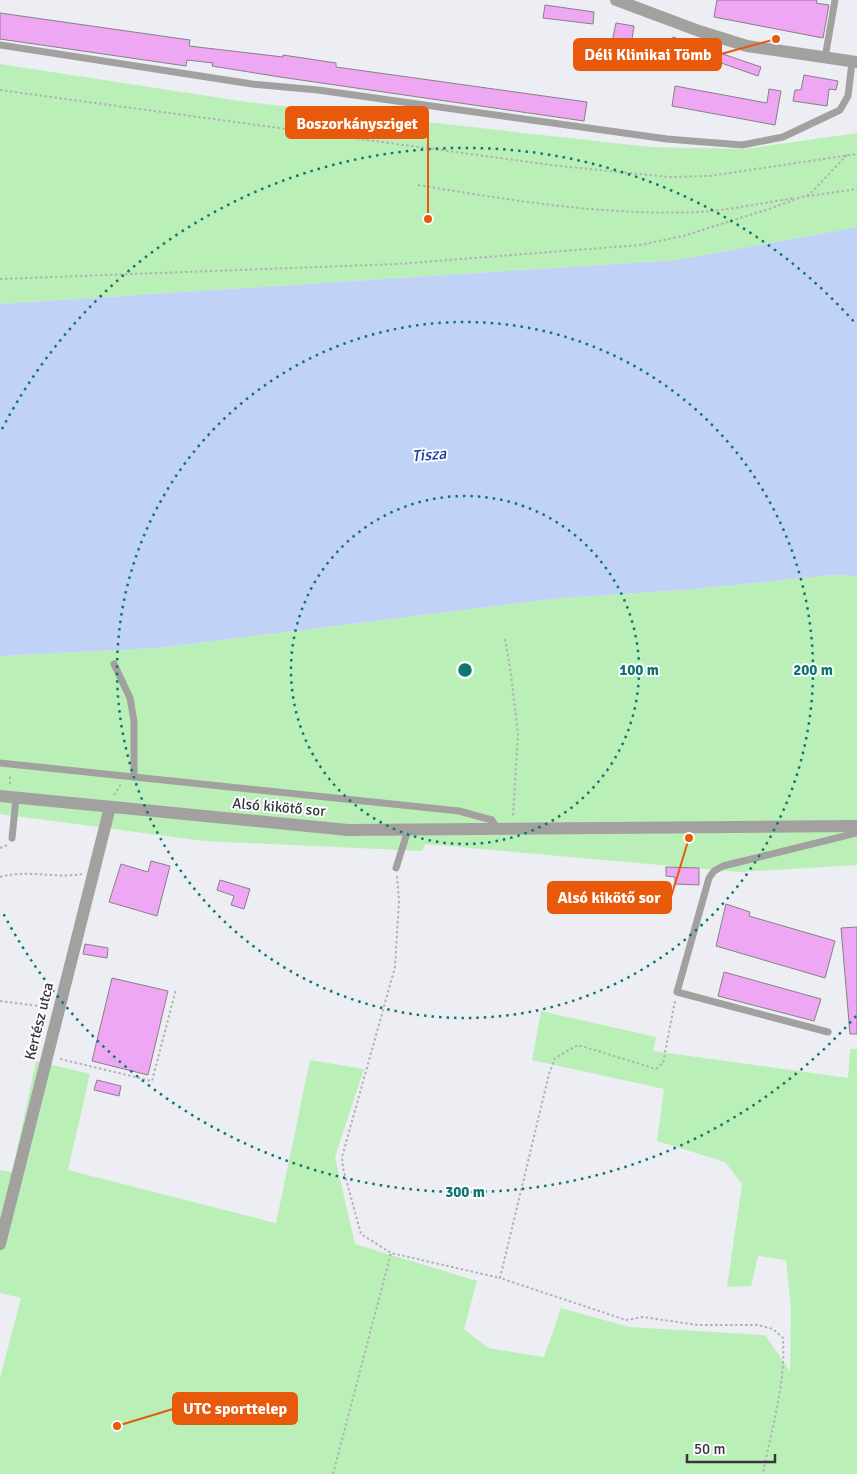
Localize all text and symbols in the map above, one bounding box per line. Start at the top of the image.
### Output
callout: Déli Klinikai Tömb [574,39,721,70]
text: Déli Klinikai Tömb [584,45,712,65]
callout: Boszorkánysziget [286,107,428,138]
text: Boszorkánysziget [296,114,418,134]
water label: Tisza [411,443,448,466]
centre of rings [456,661,474,679]
text: 100 m [619,661,659,679]
text: 200 m [793,661,833,679]
street label: Alsó kikötő sor [232,794,327,820]
callout: Alsó kikötő sor [548,882,671,913]
text: Alsó kikötő sor [557,888,661,908]
street label: Kertész utca [21,980,57,1062]
text: 300 m [445,1183,485,1201]
callout: UTC sporttelep [173,1393,297,1424]
text: UTC sporttelep [183,1399,287,1419]
scale bar [687,1432,774,1464]
text: 50 m [694,1440,725,1458]

